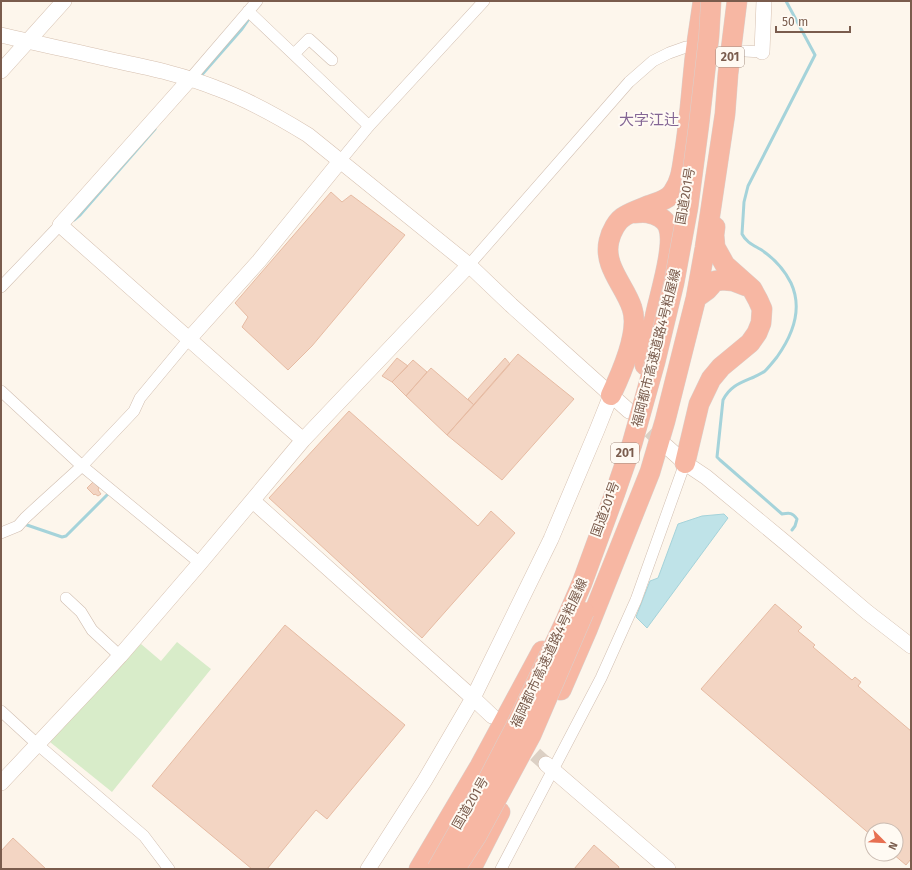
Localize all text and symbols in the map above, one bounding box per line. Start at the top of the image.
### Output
scale bar [776,8,850,34]
text: 50 m [782,15,808,29]
road number: 201 [716,47,744,67]
district label: 大字江辻 [619,111,679,129]
street label: 国道201号 [673,166,697,226]
street label: 福岡都市高速道路4号粕屋線 [629,267,683,429]
road number: 201 [611,443,639,463]
street label: 国道201号 [588,479,622,539]
street label: 福岡都市高速道路4号粕屋線 [508,576,590,730]
street label: 国道201号 [449,774,491,832]
north arrow [864,822,904,862]
text: N [885,840,900,852]

